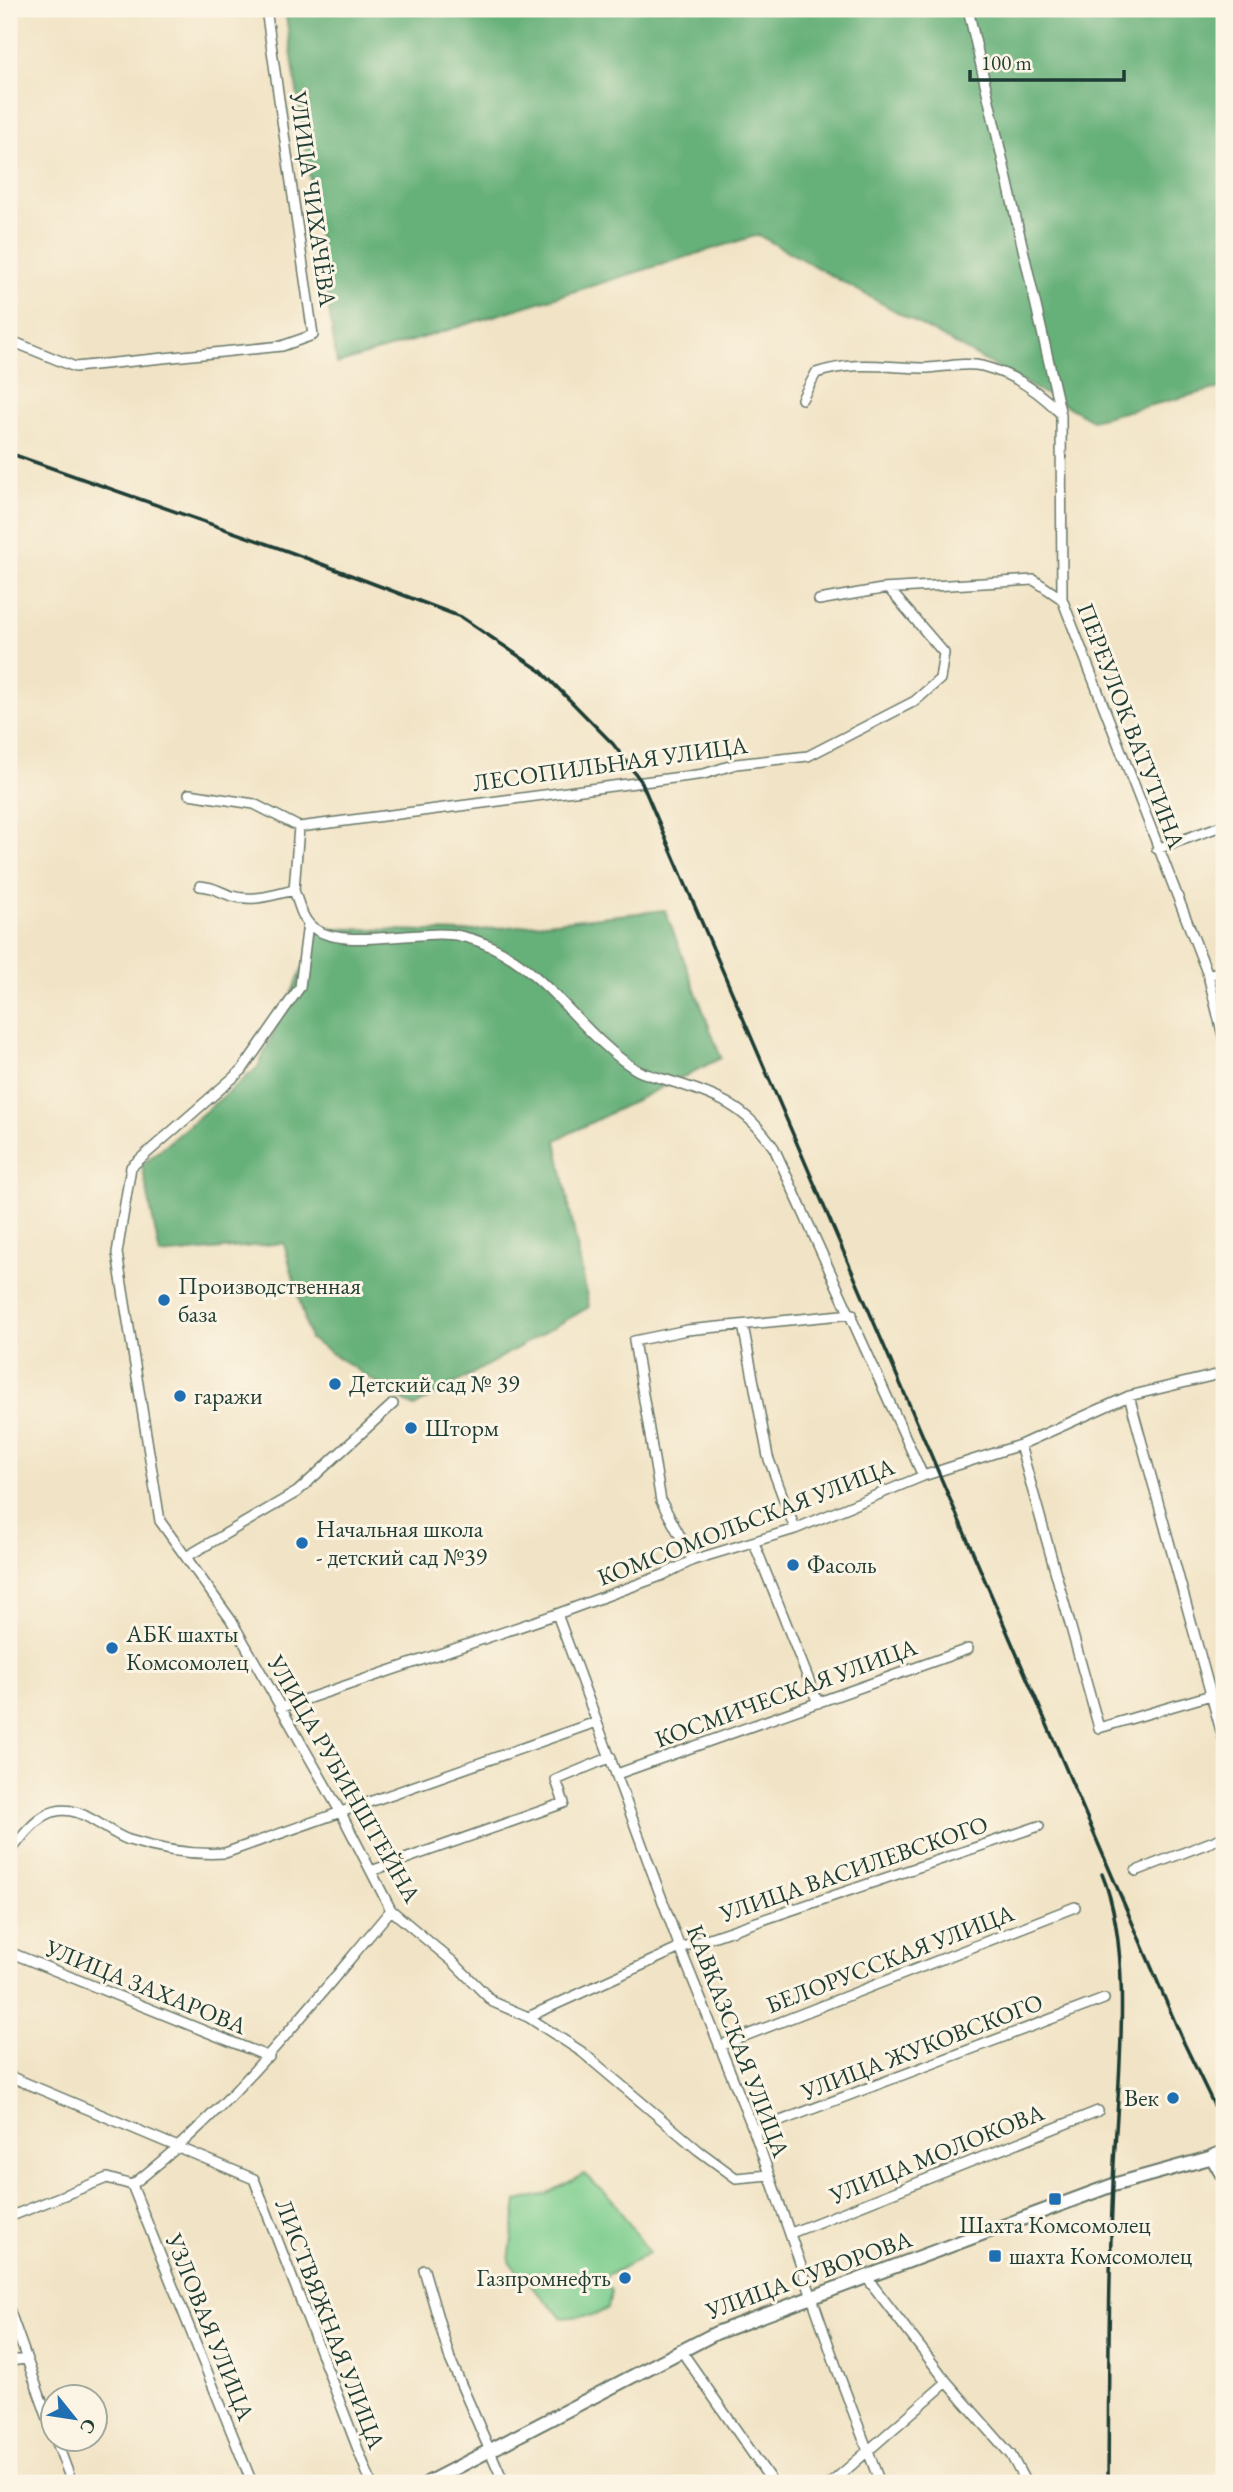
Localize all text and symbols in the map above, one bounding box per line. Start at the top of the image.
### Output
scale bar [970,38,1124,82]
text: 100 m [981,49,1032,76]
street label: УЛИЦА ЧИХАЧЁВА [283,88,344,309]
street label: ПЕРЕУЛОК ВАТУТИНА [1070,598,1193,854]
street label: ЛЕСОПИЛЬНАЯ УЛИЦА [470,729,750,798]
place label: Производственная база [178,1270,361,1329]
marker: Производственная база [156,1292,172,1308]
place label: Детский сад № 39 [349,1368,520,1399]
marker: Детский сад № 39 [327,1376,343,1392]
place label: гаражи [194,1380,263,1411]
marker: гаражи [172,1388,188,1404]
place label: Шторм [425,1412,499,1443]
marker: Шторм [403,1420,419,1436]
street label: КОМСОМОЛЬСКАЯ УЛИЦА [593,1450,899,1593]
place label: Начальная школа - детский сад №39 [316,1513,488,1572]
marker: Начальная школа - детский сад №39 [294,1535,310,1551]
place label: Фасоль [807,1549,877,1580]
marker: Фасоль [785,1557,801,1573]
place label: АБК шахты Комсомолец [125,1618,249,1677]
street label: КОСМИЧЕСКАЯ УЛИЦА [651,1631,921,1754]
marker: АБК шахты Комсомолец [104,1640,120,1656]
street label: УЛИЦА РУБИНШТЕЙНА [260,1648,428,1909]
street label: УЛИЦА ВАСИЛЕВСКОГО [715,1808,992,1929]
street label: БЕЛОРУССКАЯ УЛИЦА [761,1897,1019,2020]
street label: КАВКАЗСКАЯ УЛИЦА [680,1920,797,2162]
street label: УЛИЦА ЗАХАРОВА [40,1932,252,2041]
street label: УЛИЦА ЖУКОВСКОГО [796,1986,1047,2107]
place label: Век [1124,2082,1160,2113]
marker: Век [1165,2090,1181,2106]
street label: УЛИЦА МОЛОКОВА [824,2096,1049,2211]
marker: Шахта Комсомолец [1047,2191,1063,2207]
street label: ЛИСТВЯЖНАЯ УЛИЦА [268,2194,393,2454]
place label: Шахта Комсомолец [959,2209,1151,2240]
street label: УЛИЦА СУВОРОВА [701,2223,916,2327]
street label: УЗЛОВАЯ УЛИЦА [158,2228,262,2425]
place label: шахта Комсомолец [1009,2240,1193,2271]
marker: шахта Комсомолец [987,2248,1003,2264]
place label: Газпромнефть [476,2262,611,2293]
marker: Газпромнефть [617,2270,633,2286]
north arrow [38,2384,108,2454]
text: С [74,2414,102,2438]

